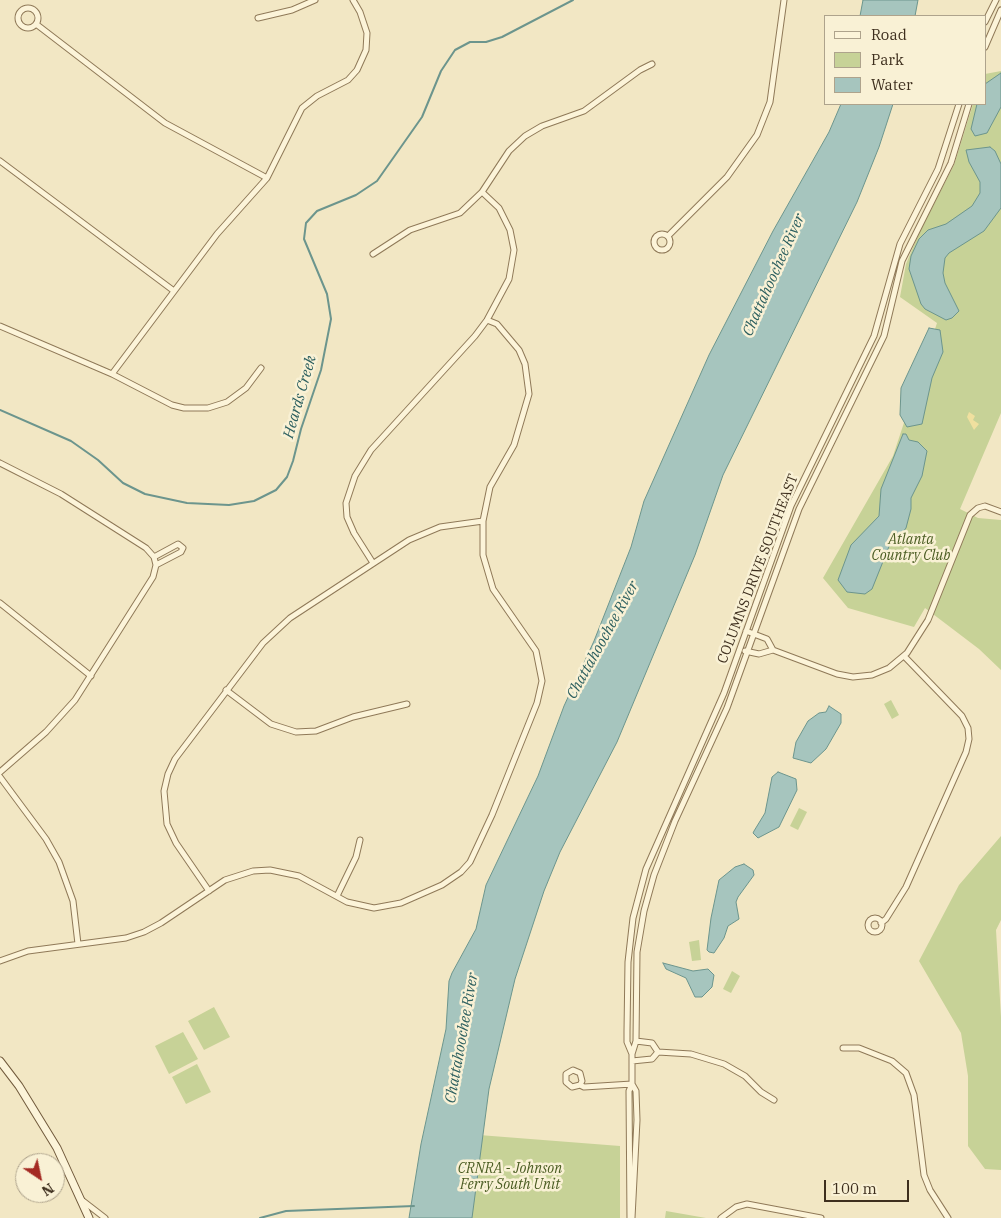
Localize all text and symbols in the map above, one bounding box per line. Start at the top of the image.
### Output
legend [824,15,986,105]
text: Road [871,25,907,44]
text: Park [871,50,904,69]
text: Water [871,75,913,94]
water label: Chattahoochee River [739,211,809,339]
water label: Heards Creek [280,354,320,440]
street label: COLUMNS DRIVE SOUTHEAST [714,472,802,666]
park label: Atlanta Country Club [871,532,951,564]
water label: Chattahoochee River [563,578,643,702]
water label: Chattahoochee River [442,971,482,1105]
north arrow [15,1153,65,1203]
park label: CRNRA - Johnson Ferry South Unit [458,1161,562,1194]
scale bar [826,1170,911,1202]
text: N [38,1179,57,1200]
text: 100 m [832,1179,877,1198]

